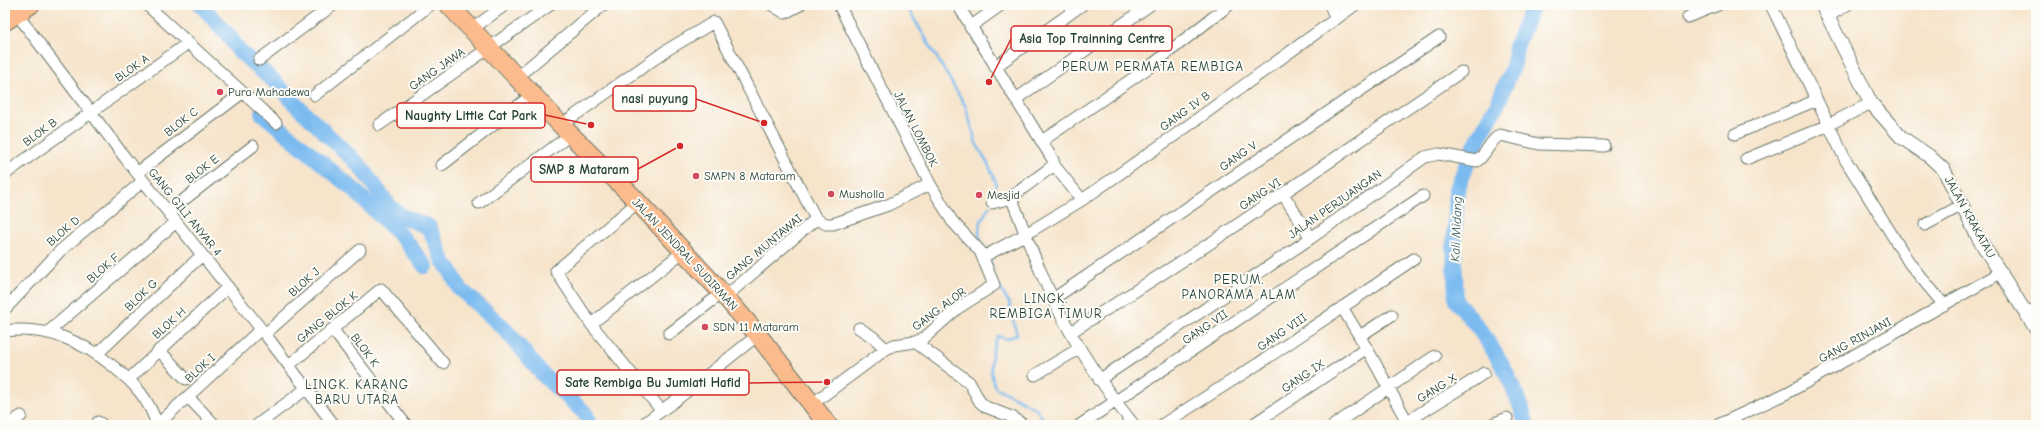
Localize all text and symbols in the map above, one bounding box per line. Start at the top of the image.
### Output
callout: Asia Top Trainning Centre [1011,26,1172,51]
text: Asia Top Trainning Centre [1019,31,1165,46]
street label: GANG JAWA [406,45,468,93]
street label: BLOK A [112,51,152,85]
district label: PERUM PERMATA REMBIGA [1062,59,1244,74]
place label: Pura Mahadewa [228,85,310,99]
callout: nasi puyung [613,86,696,111]
marker: Pura Mahadewa [215,87,225,97]
street label: GANG IV B [1157,88,1213,134]
street label: JALAN LOMBOK [891,89,941,169]
text: nasi puyung [621,91,689,106]
callout: Naughty Little Cat Park [397,103,545,128]
street label: BLOK C [161,105,201,139]
text: Naughty Little Cat Park [405,108,538,123]
street label: BLOK B [20,115,60,149]
street label: GANG V [1217,138,1260,174]
street label: BLOK E [182,152,222,186]
callout: SMP 8 Mataram [531,157,638,182]
text: SMP 8 Mataram [539,162,629,177]
street label: GANG GILI ANYAR 4 [145,165,225,259]
street label: JALAN PERJUANGAN [1286,167,1384,241]
place label: SMPN 8 Mataram [704,169,796,183]
marker: SMPN 8 Mataram [691,171,701,181]
street label: JALAN KRAKATAU [1942,174,1998,260]
street label: GANG VI [1237,175,1284,213]
place label: Musholla [839,187,884,201]
place label: Mesjid [987,188,1020,202]
marker: Musholla [826,189,836,199]
marker: Mesjid [974,190,984,200]
street label: JALAN JENDRAL SUDIRMAN [629,195,741,313]
water label: Kali Midang [1447,196,1465,262]
street label: GANG MUNTAWAI [723,211,805,283]
street label: BLOK D [44,213,82,249]
street label: BLOK F [84,250,122,286]
street label: BLOK J [286,264,323,300]
district label: PERUM. PANORAMA ALAM [1182,272,1296,302]
street label: BLOK G [122,276,161,314]
street label: GANG ALOR [909,284,969,334]
street label: GANG BLOK K [294,288,360,346]
district label: LINGK. REMBIGA TIMUR [990,291,1102,321]
street label: BLOK H [149,304,189,342]
street label: GANG VII [1180,307,1231,347]
street label: GANG VIII [1255,310,1310,354]
street label: GANG RINJANI [1816,314,1894,366]
place label: SDN 11 Mataram [713,320,799,334]
marker: SDN 11 Mataram [700,322,710,332]
street label: BLOK K [348,331,382,370]
street label: BLOK I [182,350,218,385]
street label: GANG IX [1279,357,1327,395]
callout: Sate Rembiga Bu Jumiati Hafid [557,370,749,395]
street label: GANG X [1415,370,1459,406]
text: Sate Rembiga Bu Jumiati Hafid [565,375,741,390]
district label: LINGK. KARANG BARU UTARA [305,377,409,407]

